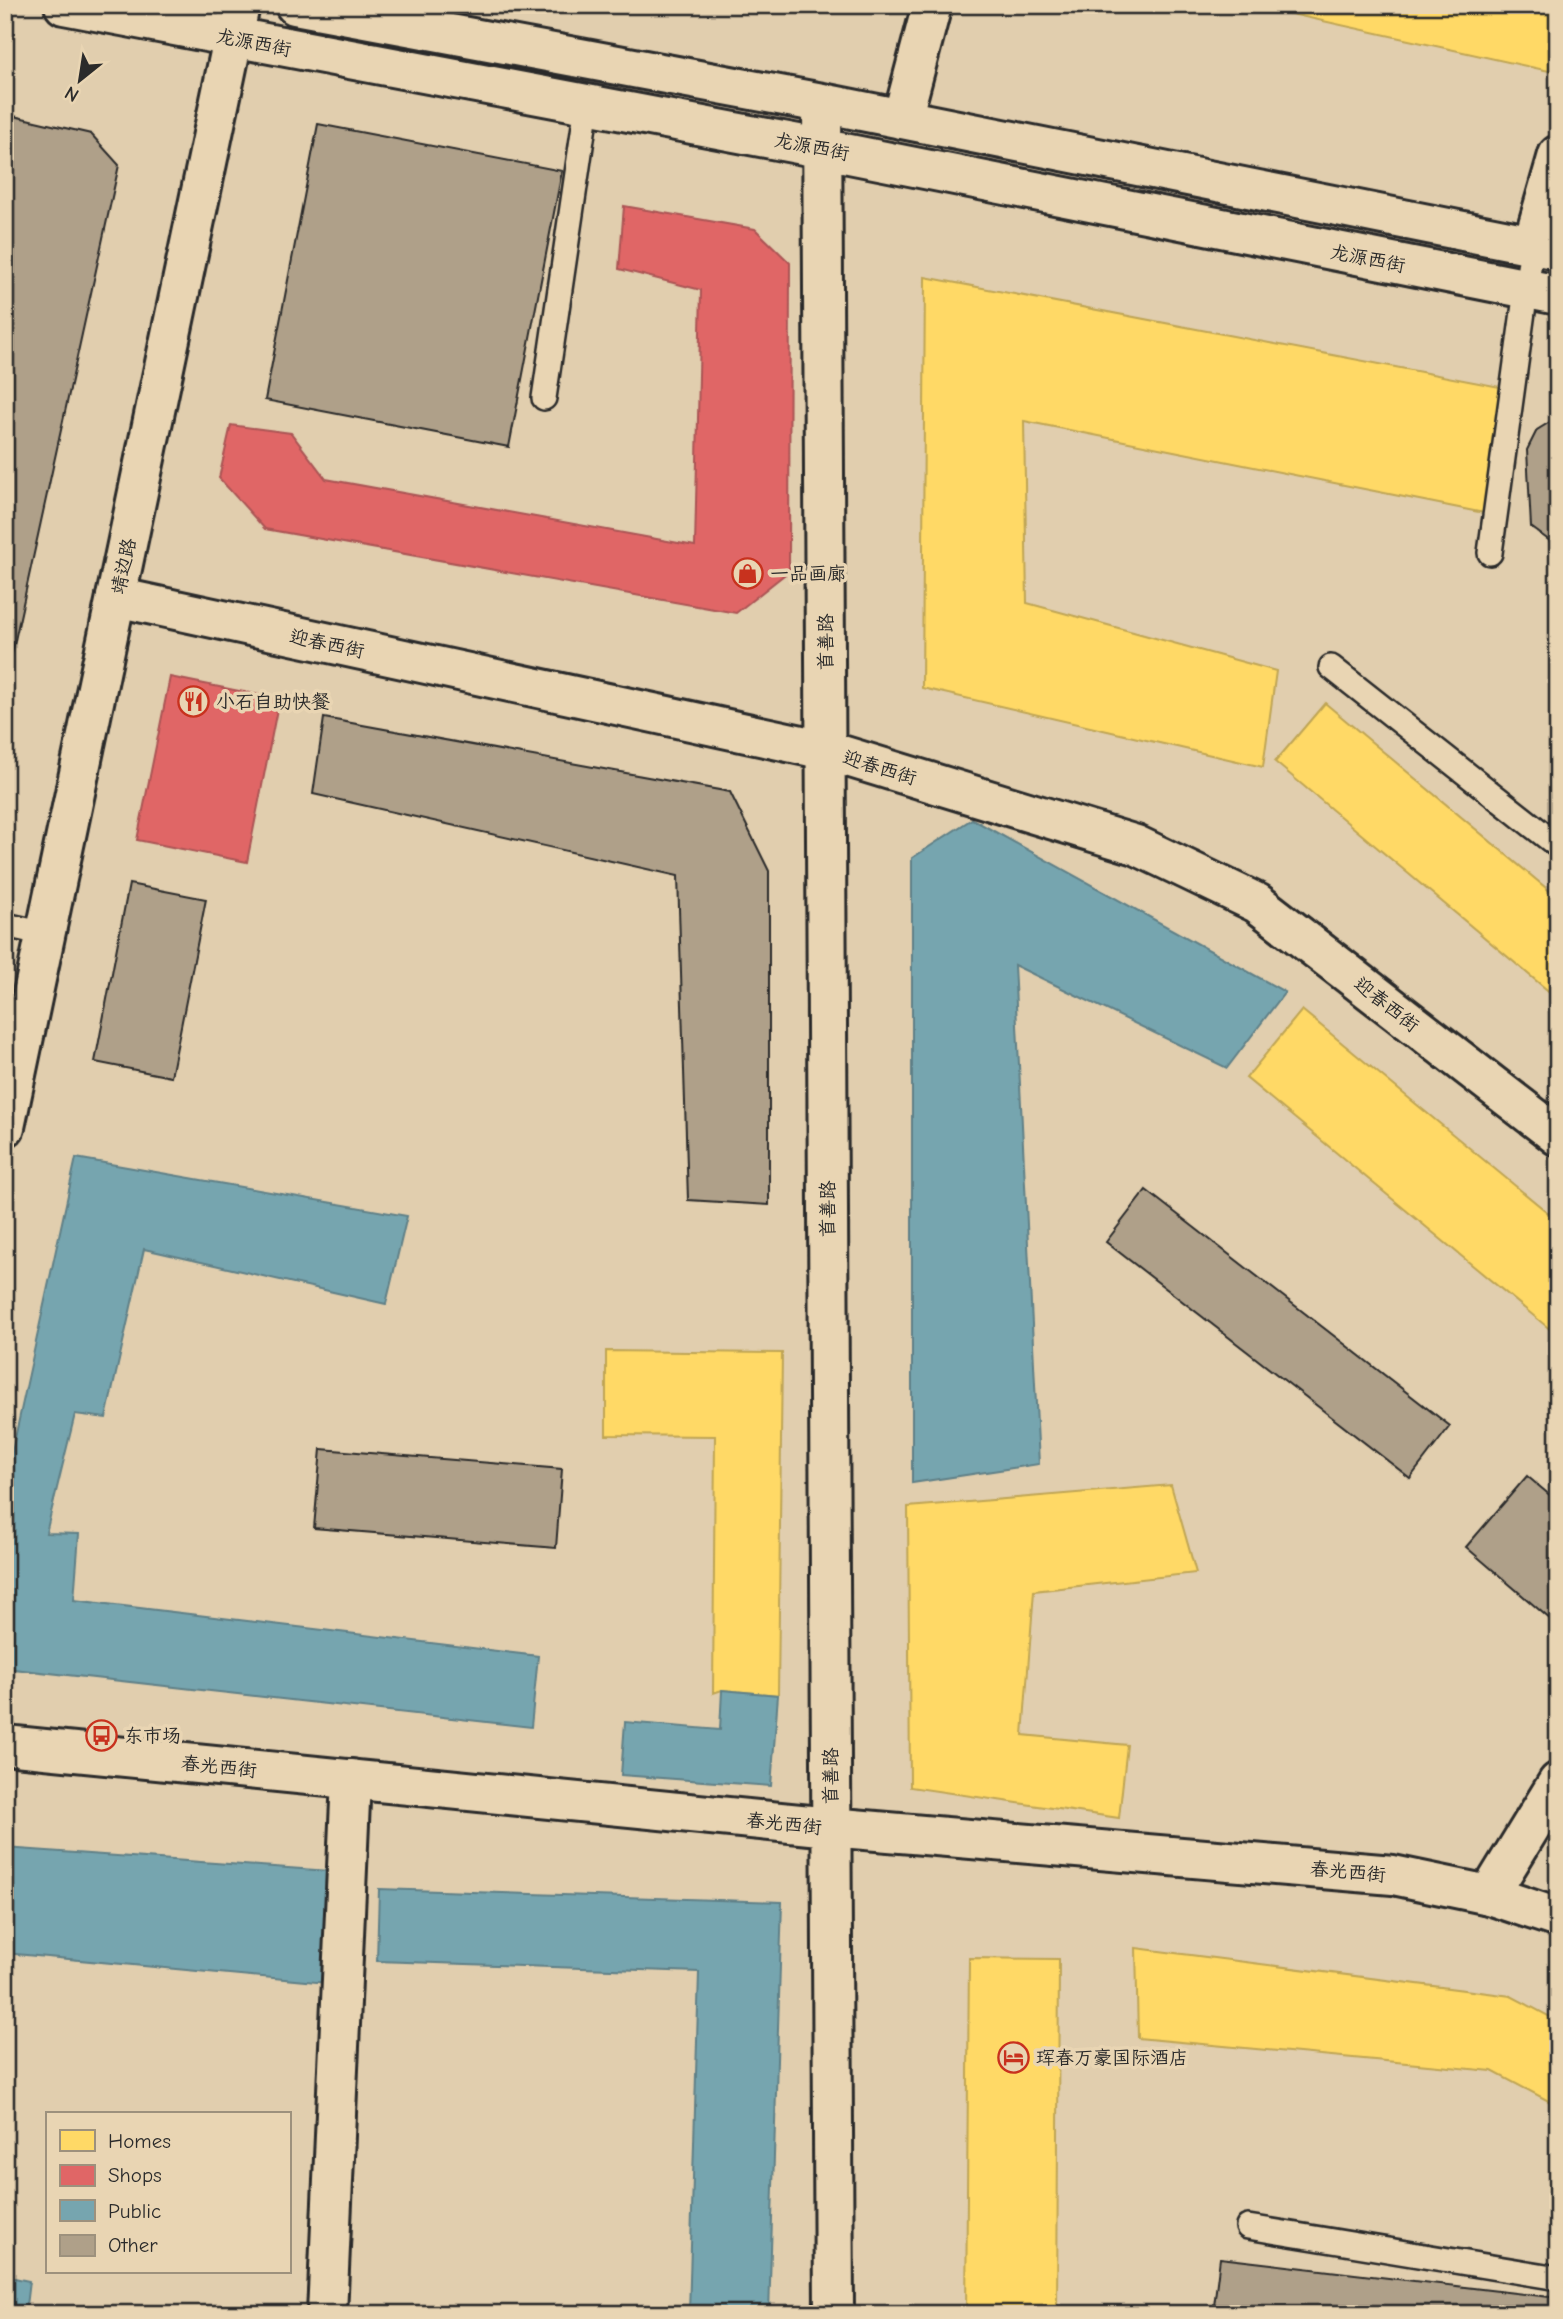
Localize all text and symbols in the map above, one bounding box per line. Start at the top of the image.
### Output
street label: 龙源西街 [214,25,293,61]
north arrow [46,46,116,116]
text: N [61,81,83,106]
street label: 龙源西街 [772,129,851,165]
street label: 龙源西街 [1328,241,1407,277]
street label: 靖边路 [107,536,141,596]
shop icon: 一品画廊 [730,556,764,590]
place label: 一品画廊 [770,563,846,585]
street label: 首善路 [815,613,837,671]
street label: 迎春西街 [287,625,366,663]
restaurant icon: 小石自助快餐 [176,684,210,718]
place label: 小石自助快餐 [216,691,330,713]
street label: 迎春西街 [840,746,919,790]
street label: 迎春西街 [1350,973,1423,1037]
street label: 首善路 [817,1180,839,1238]
bus stop icon: 东市场 [84,1718,118,1752]
place label: 东市场 [124,1725,181,1747]
street label: 首善路 [820,1747,842,1805]
street label: 春光西街 [180,1752,258,1782]
street label: 春光西街 [745,1809,823,1839]
street label: 春光西街 [1309,1858,1387,1886]
hotel icon: 珲春万豪国际酒店 [996,2040,1030,2074]
place label: 珲春万豪国际酒店 [1036,2047,1188,2069]
legend [46,2112,290,2274]
text: Homes [108,2129,171,2153]
text: Shops [108,2163,162,2187]
text: Public [108,2199,161,2223]
text: Other [108,2233,158,2257]

